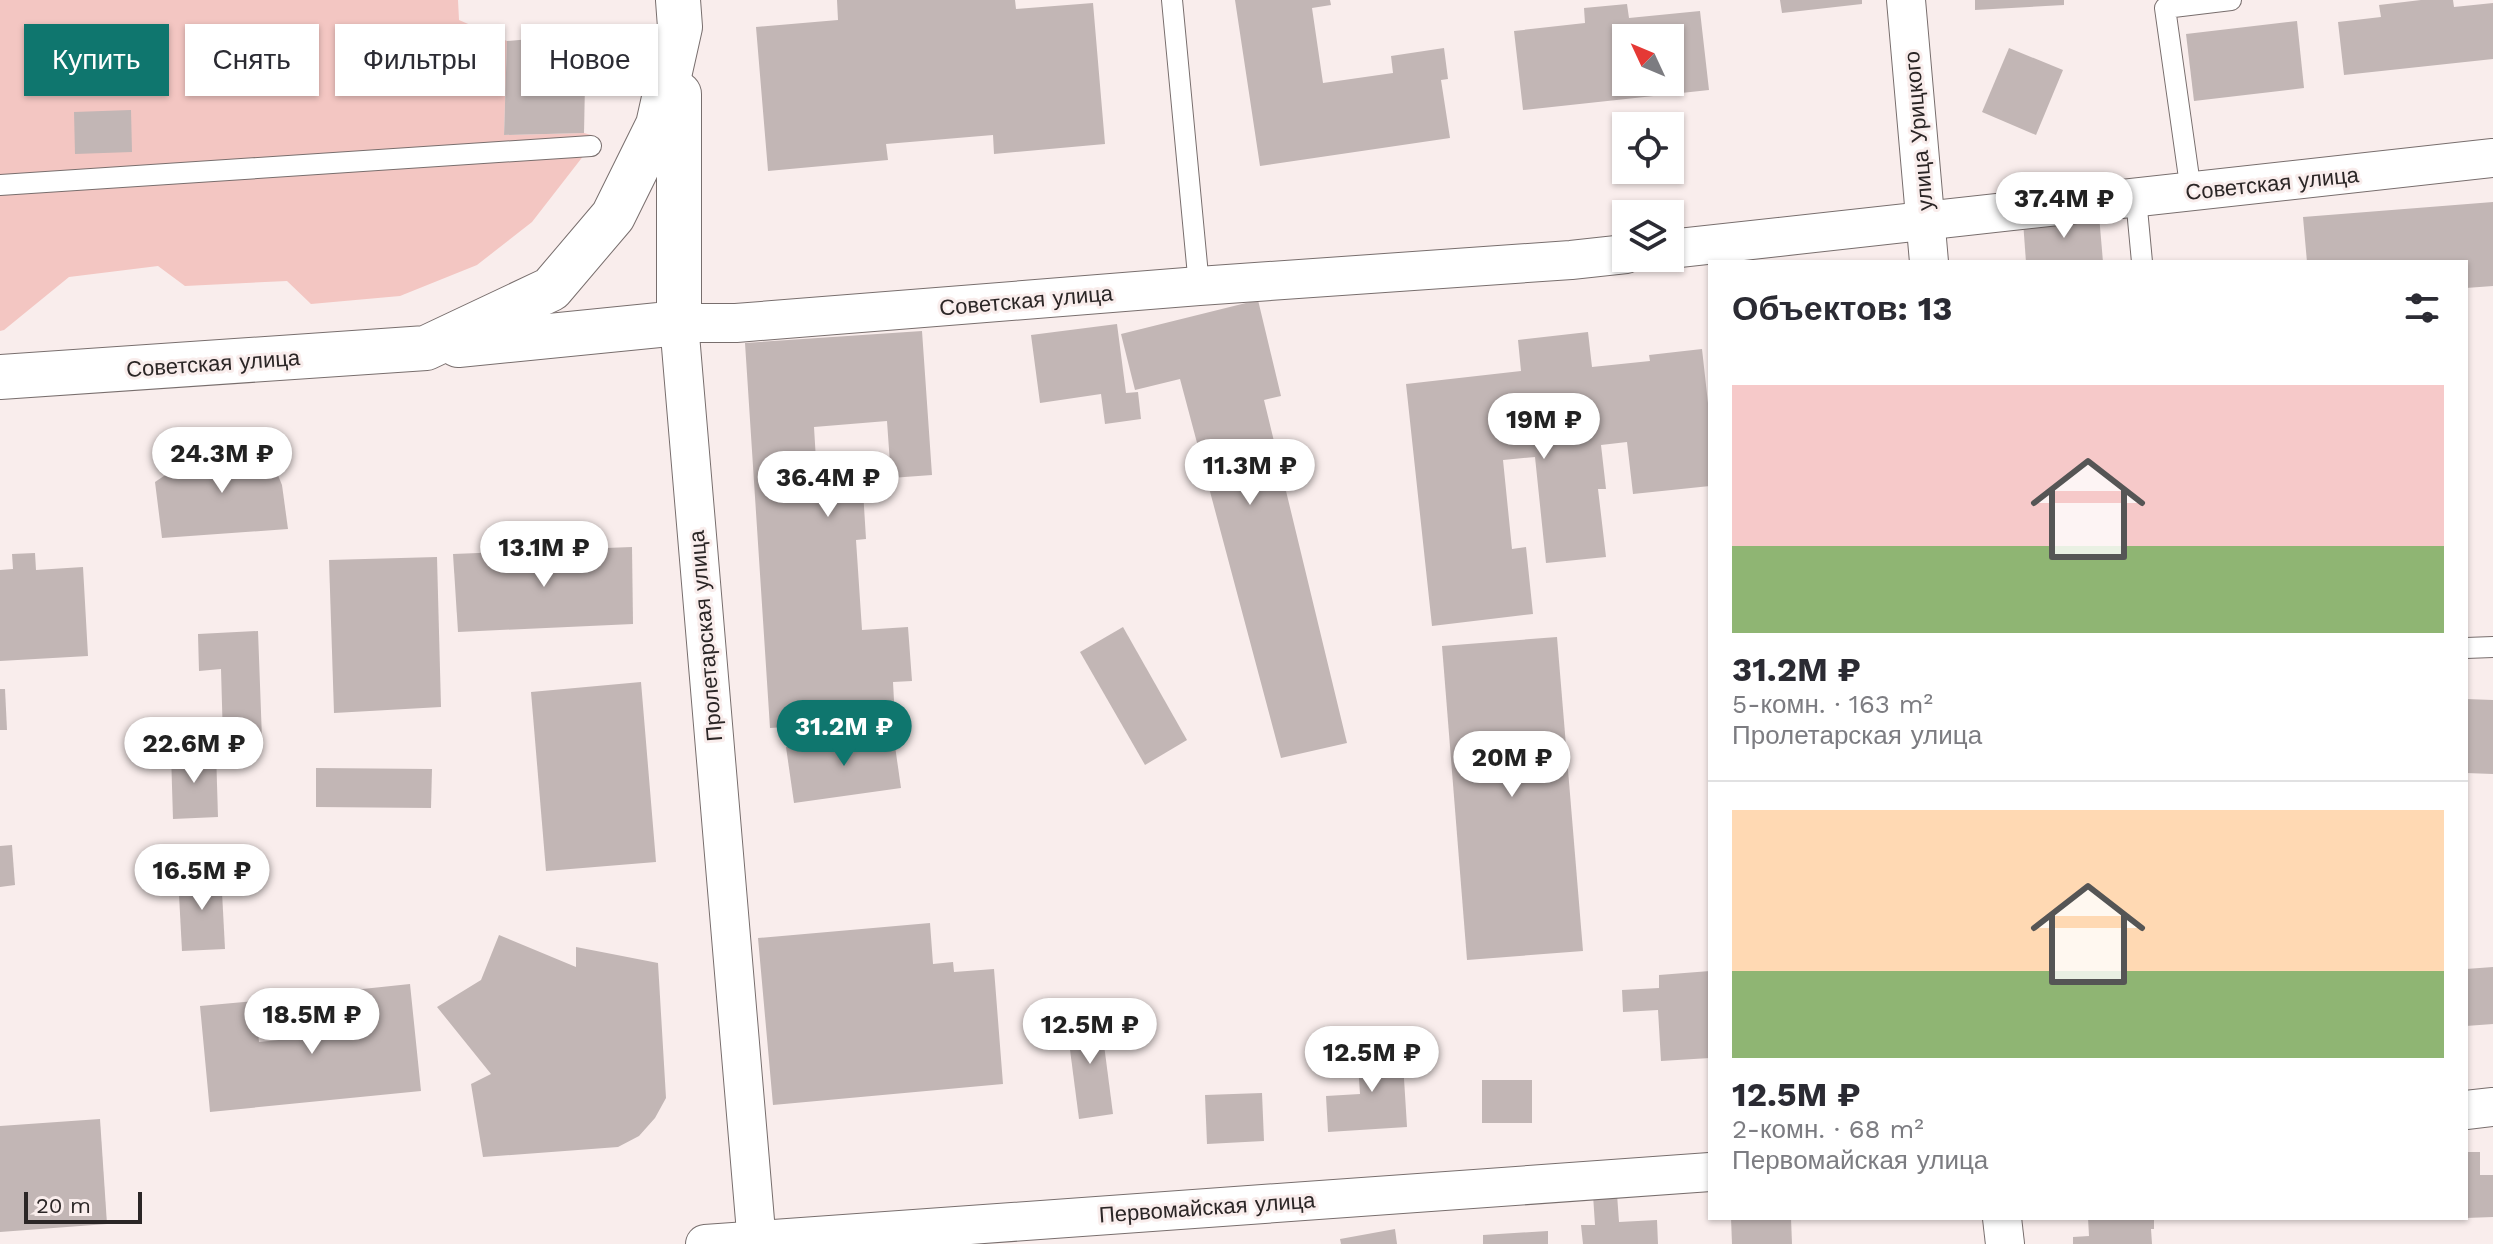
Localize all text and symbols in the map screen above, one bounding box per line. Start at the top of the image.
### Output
chip: Купить [24,24,169,96]
chip: Снять [185,24,319,96]
chip: Фильтры [335,24,505,96]
chip: Новое [521,24,658,96]
north arrow [1612,24,1684,96]
map controls [1612,24,1684,272]
street label: улица Урицкого [1899,50,1938,212]
button: locate [1612,112,1684,184]
street label: Советская улица [2184,162,2361,205]
pin: 37.4M ₽ [1990,172,2138,240]
text: 37.4M ₽ [2014,183,2114,213]
button: layers [1612,200,1684,272]
street label: Советская улица [938,280,1115,321]
icon: filters [2400,286,2444,330]
text: Объектов: 13 [1732,288,1953,328]
street label: Советская улица [125,345,302,382]
pin: 19M ₽ [1488,393,1600,461]
text: 19M ₽ [1506,404,1582,434]
pin: 24.3M ₽ [148,427,296,495]
icon: home [2016,437,2160,581]
text: 24.3M ₽ [170,438,274,468]
pin: 11.3M ₽ [1176,439,1324,507]
text: 11.3M ₽ [1203,450,1297,480]
pin: 36.4M ₽ [754,451,902,519]
text: 36.4M ₽ [776,462,880,492]
pin: 13.1M ₽ [470,521,618,589]
street label: Пролетарская улица [684,529,727,742]
text: 13.1M ₽ [498,532,590,562]
text: 31.2M ₽ [1732,649,1861,689]
text: 5-комн. · 163 m² [1732,689,1933,719]
pin: 31.2M ₽ [770,700,918,768]
text: 31.2M ₽ [795,711,893,741]
pin: 22.6M ₽ [120,717,268,785]
text: Пролетарская улица [1732,720,1982,750]
text: 22.6M ₽ [142,728,246,758]
pin: 20M ₽ [1456,731,1568,799]
text: 20M ₽ [1471,742,1553,772]
pin: 16.5M ₽ [128,844,276,912]
text: 16.5M ₽ [153,855,251,885]
icon: home [2016,862,2160,1006]
pin: 18.5M ₽ [238,988,386,1056]
pin: 12.5M ₽ [1016,998,1164,1066]
text: 18.5M ₽ [262,999,362,1029]
text: 12.5M ₽ [1041,1009,1139,1039]
pin: 12.5M ₽ [1298,1026,1446,1094]
text: 12.5M ₽ [1323,1037,1421,1067]
text: 12.5M ₽ [1732,1074,1861,1114]
text: 2-комн. · 68 m² [1732,1114,1924,1144]
text: Первомайская улица [1732,1145,1988,1175]
street label: Первомайская улица [1098,1187,1317,1228]
scale bar [24,1188,142,1224]
text: 20 m [36,1193,91,1218]

